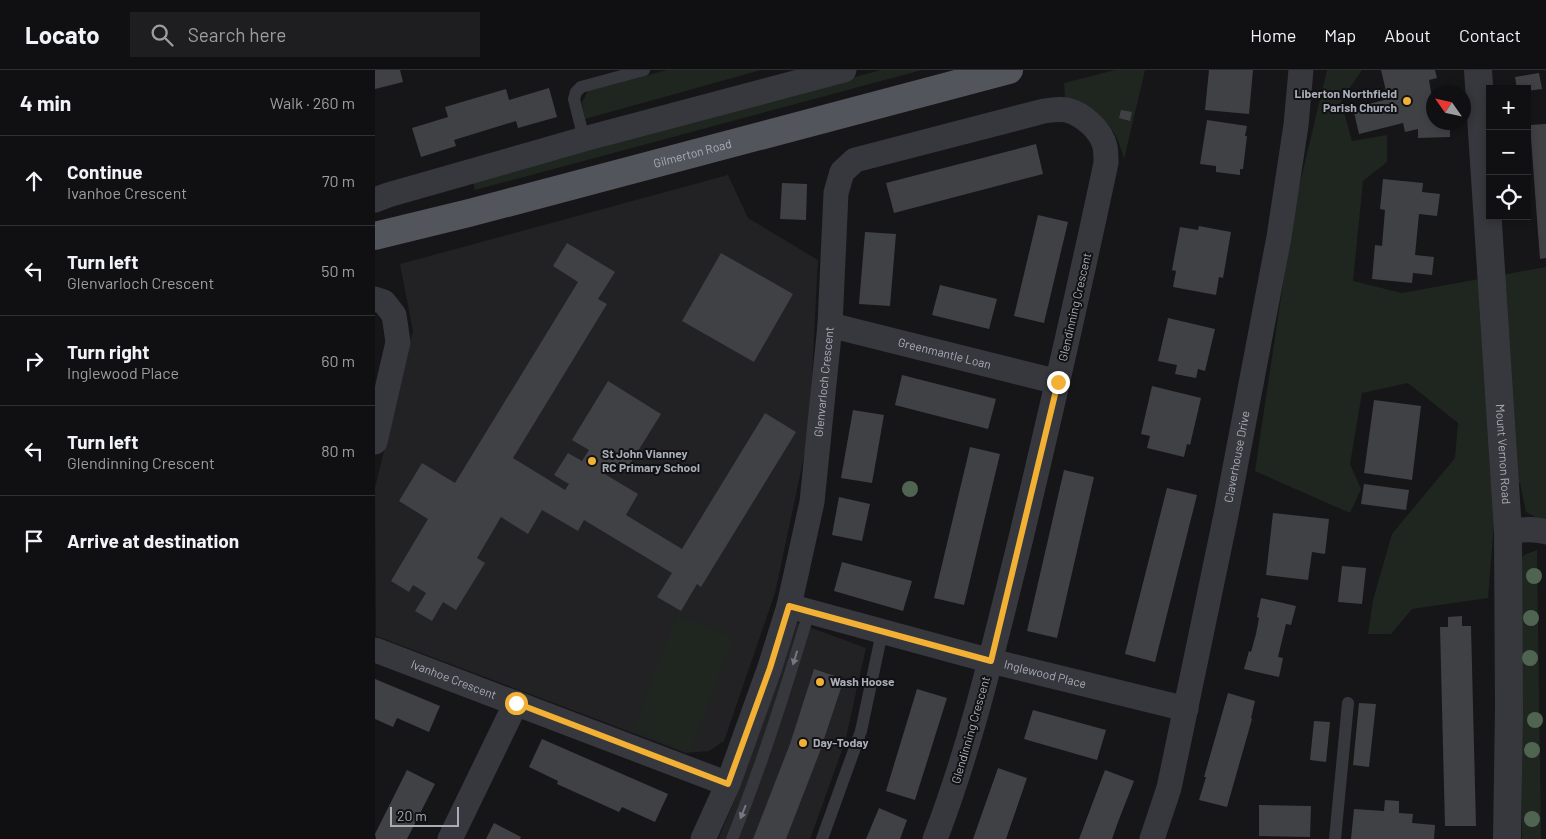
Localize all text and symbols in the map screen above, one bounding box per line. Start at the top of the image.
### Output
search box [130,12,480,57]
text: Locato [25,20,100,49]
icon: search [148,21,176,49]
text: Search here [188,23,286,46]
text: Home [1250,24,1296,46]
text: Map [1324,24,1356,46]
text: About [1384,24,1431,46]
text: Contact [1459,24,1521,46]
north arrow [1426,85,1471,130]
map controls [1486,85,1531,220]
button: + [1486,85,1531,130]
place label: Liberton Northfield Parish Church [1295,86,1397,114]
text: 4 min [20,90,71,115]
text: Walk · 260 m [270,93,355,112]
marker: Liberton Northfield Parish Church [1401,95,1413,107]
button: − [1486,130,1531,175]
street label: Gilmerton Road [652,136,733,170]
text: Continue [67,160,143,183]
icon: ahead [20,167,48,195]
text: 70 m [322,171,355,190]
button: locate [1486,175,1531,220]
text: Ivanhoe Crescent [67,183,187,202]
text: Turn left [67,250,138,273]
street label: Glendinning Crescent [1055,251,1093,362]
icon: left [20,257,48,285]
text: 50 m [321,261,355,280]
text: Glenvarloch Crescent [67,273,214,292]
street label: Glenvarloch Crescent [811,326,836,437]
street label: Greenmantle Loan [897,334,993,371]
text: Turn right [67,340,149,363]
icon: right [20,347,48,375]
text: 60 m [321,351,355,370]
text: Inglewood Place [67,363,179,382]
route end [1047,371,1070,394]
street label: Mount Vernon Road [1494,404,1514,505]
street label: Claverhouse Drive [1221,409,1252,504]
text: Turn left [67,430,138,453]
icon: left [20,437,48,465]
text: 80 m [321,441,355,460]
place label: St John Vianney RC Primary School [602,446,700,474]
text: Glendinning Crescent [67,453,215,472]
marker: St John Vianney RC Primary School [586,455,598,467]
icon: arrive [20,527,48,555]
text: Arrive at destination [67,529,239,552]
one-way arrow [790,651,798,666]
street label: Ivanhoe Crescent [409,656,499,701]
street label: Inglewood Place [1003,656,1088,690]
place label: Wash Hoose [830,674,895,688]
street label: Glendinning Crescent [948,674,992,785]
marker: Wash Hoose [814,676,826,688]
route start [505,692,528,715]
place label: Day-Today [813,735,869,749]
marker: Day-Today [797,737,809,749]
scale bar [390,804,459,827]
one-way arrow [739,805,746,820]
text: 20 m [397,807,427,824]

